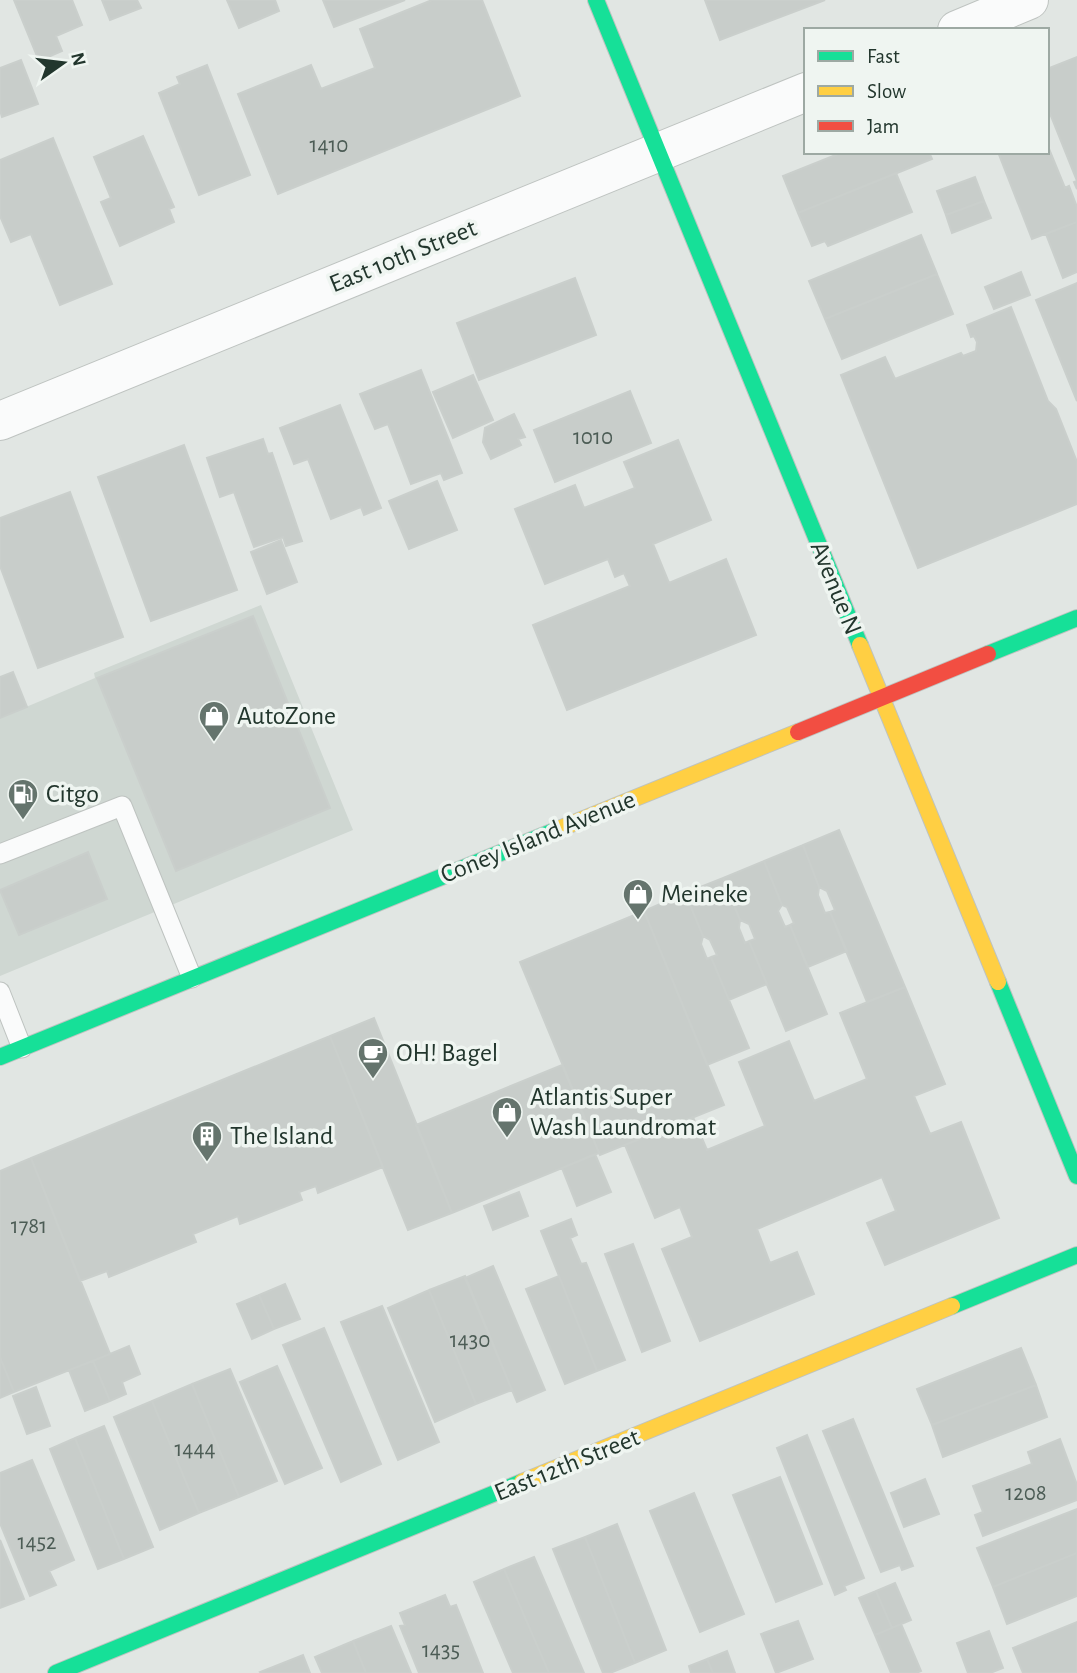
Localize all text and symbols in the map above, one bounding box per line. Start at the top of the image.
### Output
north arrow [28,28,98,98]
legend [804,28,1049,154]
text: Fast [867,46,900,67]
text: N [67,51,89,68]
text: Slow [867,81,906,102]
text: Jam [867,116,899,137]
house number: 1410 [309,134,349,157]
street label: East 10th Street [326,215,480,297]
house number: 1010 [573,426,613,449]
street label: Avenue N [806,538,866,638]
shop icon: AutoZone [197,699,231,743]
place label: AutoZone [237,703,336,729]
fuel station icon: Citgo [6,777,40,821]
place label: Citgo [46,781,99,807]
street label: Coney Island Avenue [437,786,639,888]
shop icon: Meineke [621,877,655,921]
place label: Meineke [661,881,748,907]
cafe icon: OH! Bagel [356,1036,390,1080]
place label: OH! Bagel [396,1040,498,1066]
place label: Atlantis Super Wash Laundromat [530,1084,716,1140]
shop icon: Atlantis Super Wash Laundromat [490,1095,524,1139]
building icon: The Island [190,1119,224,1163]
place label: The Island [230,1123,333,1149]
house number: 1781 [11,1215,47,1238]
house number: 1430 [450,1329,490,1352]
street label: East 12th Street [491,1424,643,1506]
house number: 1444 [174,1438,216,1461]
house number: 1208 [1005,1482,1047,1505]
house number: 1452 [17,1531,57,1554]
house number: 1435 [422,1639,460,1662]

